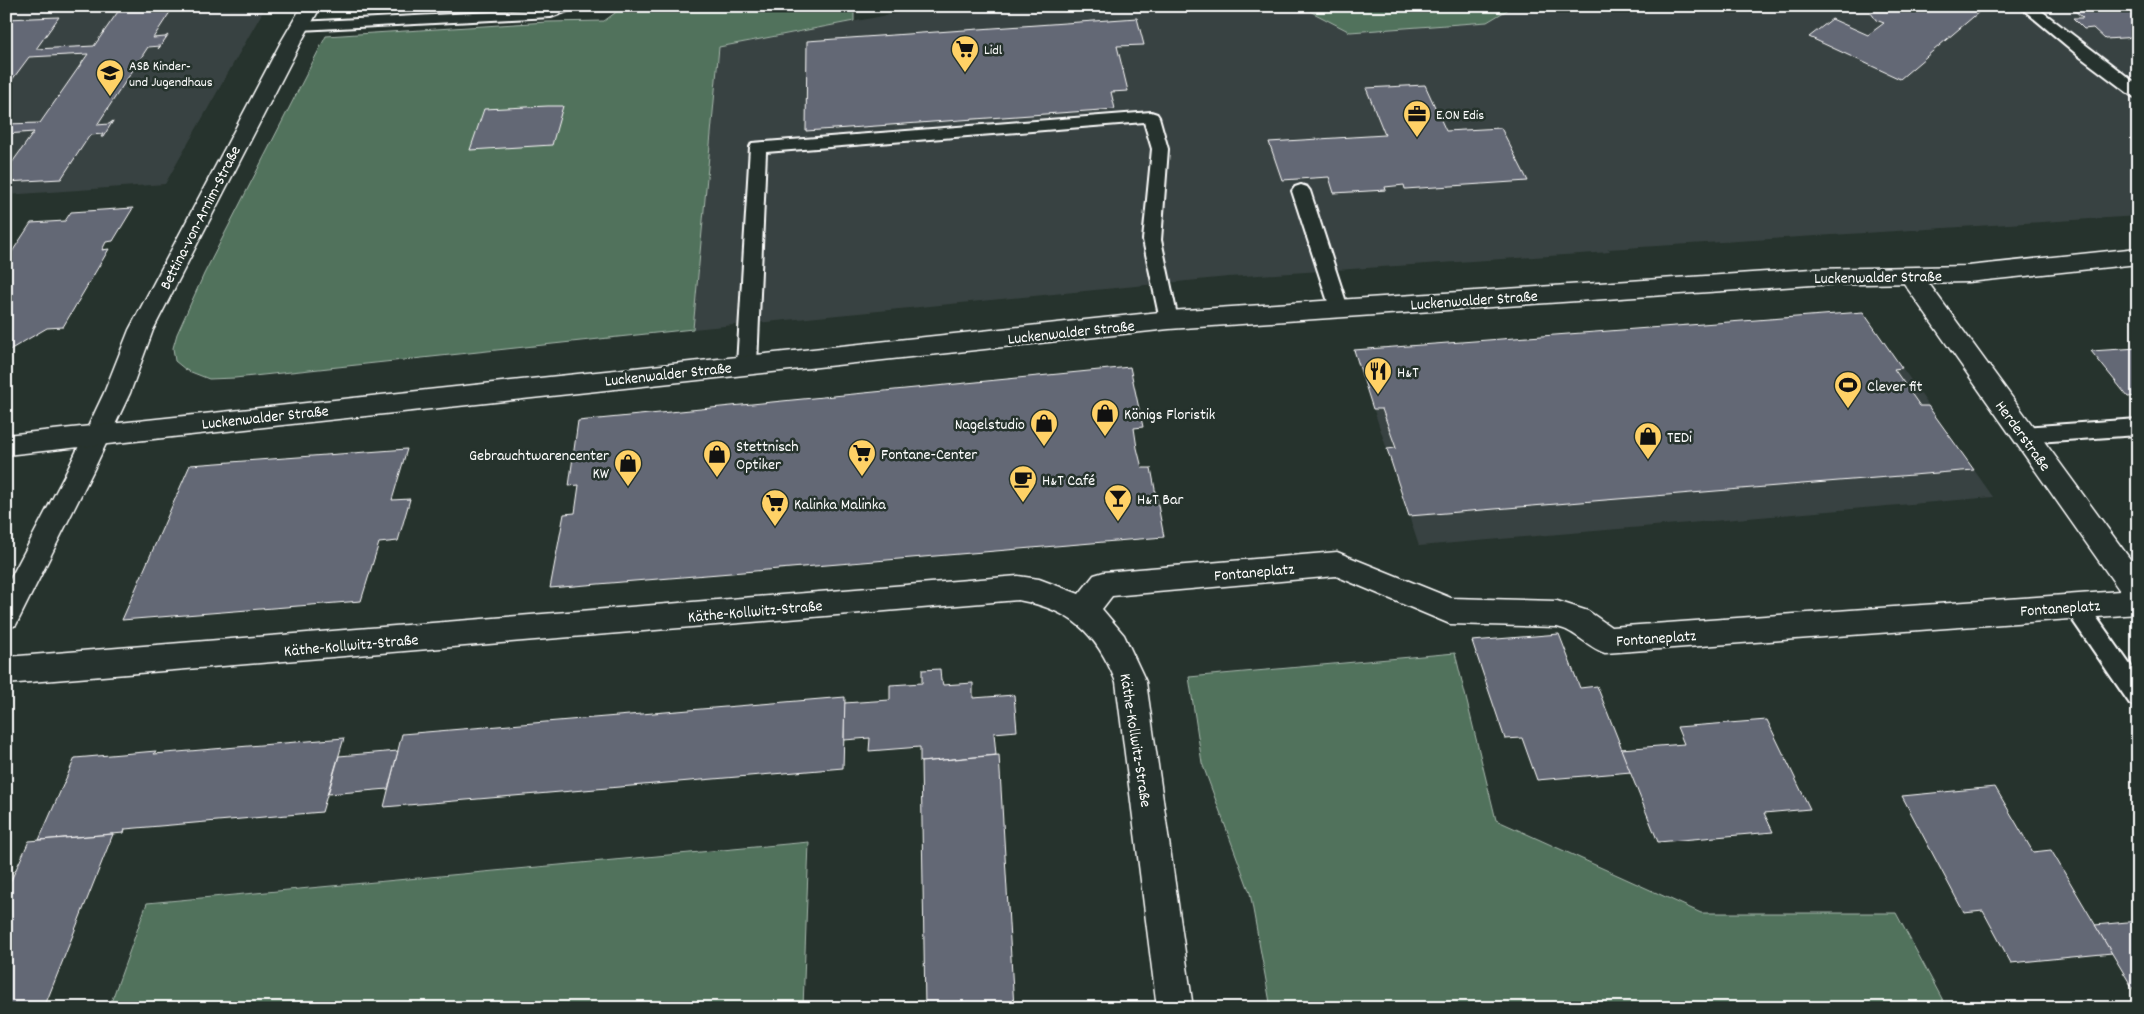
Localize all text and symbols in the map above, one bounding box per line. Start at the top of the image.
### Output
supermarket icon: Lidl [950,34,980,73]
place label: Lidl [984,41,1003,61]
place label: ASB Kinder- und Jugendhaus [129,57,213,93]
school or university icon: ASB Kinder- und Jugendhaus [95,58,125,97]
office icon: E.ON Edis [1402,99,1432,138]
place label: E.ON Edis [1436,106,1484,126]
street label: Bettina-von-Arnim-Straße [155,142,248,294]
street label: Luckenwalder Straße [1814,266,1942,291]
street label: Luckenwalder Straße [1410,286,1539,317]
street label: Luckenwalder Straße [1007,315,1136,352]
restaurant icon: H&T [1363,356,1393,395]
street label: Luckenwalder Straße [604,357,733,394]
place label: H&T [1397,362,1419,385]
sports icon: Clever fit [1833,370,1863,409]
place label: Clever fit [1867,376,1922,399]
street label: Herderstraße [1988,396,2055,477]
shop icon: Königs Floristik [1090,398,1120,437]
street label: Luckenwalder Straße [201,400,330,437]
place label: Königs Floristik [1124,404,1215,427]
shop icon: Nagelstudio [1029,408,1059,447]
place label: Nagelstudio [955,414,1025,437]
shop icon: TEDi [1633,421,1663,460]
place label: TEDi [1667,427,1692,450]
place label: Stettnisch Optiker [736,436,799,477]
supermarket icon: Fontane-Center [847,438,877,477]
shop icon: Stettnisch Optiker [702,439,732,478]
place label: Fontane-Center [881,444,977,467]
place label: Gebrauchtwarencenter KW [469,445,610,486]
shop icon: Gebrauchtwarencenter KW [613,448,643,487]
cafe icon: H&T Café [1008,464,1038,503]
place label: H&T Café [1042,470,1095,493]
bar icon: H&T Bar [1103,483,1133,522]
supermarket icon: Kalinka Malinka [760,488,790,527]
place label: H&T Bar [1137,489,1183,512]
place label: Kalinka Malinka [794,494,886,517]
street label: Fontaneplatz [1213,559,1295,588]
street label: Käthe-Kollwitz-Straße [687,595,823,630]
street label: Fontaneplatz [2019,595,2101,624]
street label: Fontaneplatz [1615,625,1697,654]
street label: Käthe-Kollwitz-Straße [283,629,419,664]
street label: Käthe-Kollwitz-Straße [1113,672,1156,809]

